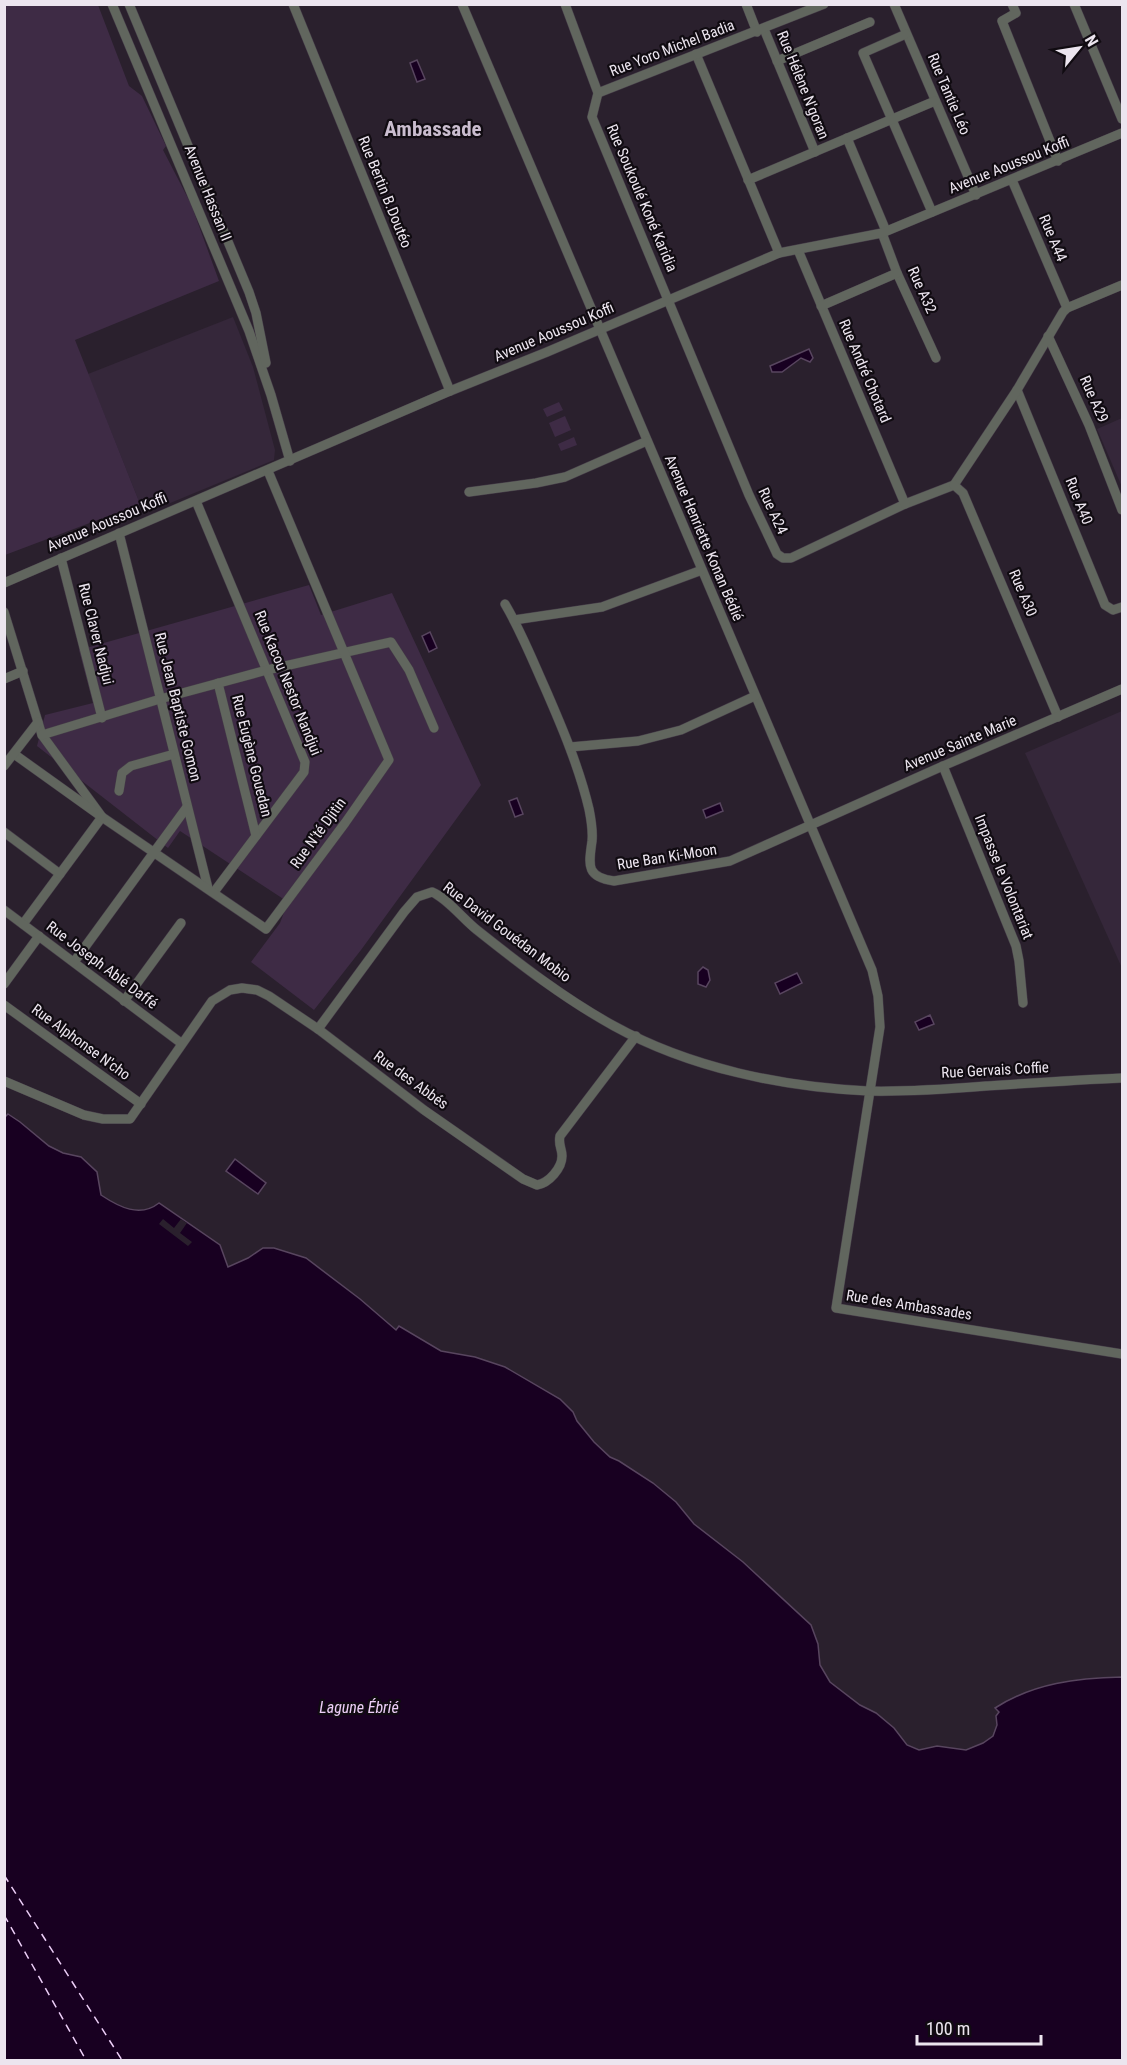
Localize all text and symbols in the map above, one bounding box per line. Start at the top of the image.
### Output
street label: Rue Yoro Michel Badia [607,16,737,80]
north arrow [1049,18,1109,78]
street label: Rue Hélène N'goran [773,28,833,142]
text: N [1081,32,1102,50]
street label: Rue Tantie Léo [924,50,974,138]
district label: Ambassade [384,117,482,141]
street label: Rue Soukoulé Koné Karidia [603,122,681,274]
street label: Rue Bertin B.Doutéo [354,133,416,251]
street label: Avenue Aoussou Koffi [946,133,1072,197]
street label: Avenue Hassan II [181,142,235,244]
street label: Rue A44 [1035,212,1071,264]
street label: Rue A32 [904,264,940,316]
street label: Avenue Aoussou Koffi [491,299,617,365]
street label: Rue André Chotard [835,317,895,425]
street label: Rue A29 [1076,373,1112,425]
street label: Avenue Henriette Konan Bédié [661,452,747,624]
street label: Rue A40 [1061,475,1097,527]
street label: Rue A24 [754,485,792,537]
street label: Avenue Aoussou Koffi [44,489,170,555]
street label: Rue A30 [1005,567,1041,619]
street label: Rue Claver Nadjui [75,581,117,687]
street label: Rue Kacou Nestor Nandjui [251,608,325,758]
street label: Rue Jean Baptiste Gomon [151,631,205,783]
street label: Rue Eugène Gouedan [228,693,276,819]
street label: Avenue Sainte Marie [901,711,1019,775]
street label: Rue N'té Djitin [286,794,350,872]
street label: Impasse le Volontariat [971,812,1037,942]
street label: Rue Ban Ki-Moon [616,840,718,874]
street label: Rue David Gouédan Mobio [440,878,574,986]
street label: Rue Joseph Ablé Daffé [43,917,161,1013]
street label: Rue Alphonse N'cho [28,1000,134,1084]
street label: Rue des Abbés [370,1047,452,1113]
street label: Rue Gervais Coffie [941,1058,1049,1082]
street label: Rue des Ambassades [845,1286,973,1324]
water label: Lagune Ébrié [319,1698,399,1717]
scale bar [917,2008,1042,2046]
text: 100 m [926,2018,970,2039]

